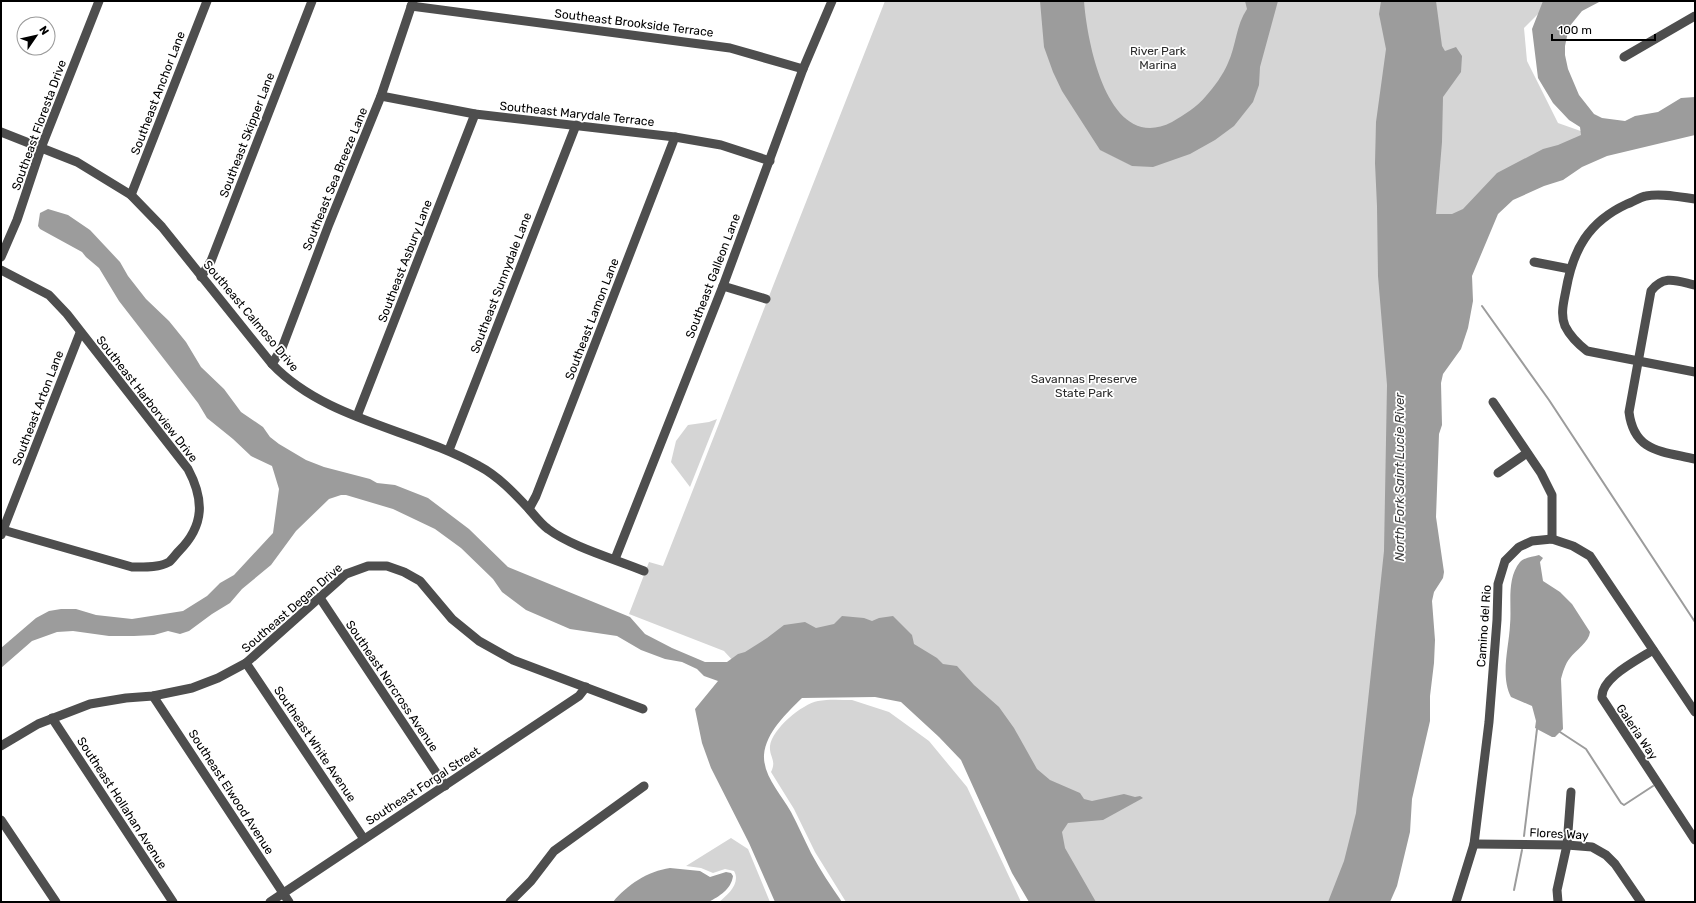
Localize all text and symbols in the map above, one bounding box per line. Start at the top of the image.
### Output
street label: Southeast Brookside Terrace [554,6,715,40]
north arrow [16,16,56,56]
scale bar [1552,16,1655,42]
text: 100 m [1558,23,1592,37]
text: N [36,24,52,38]
street label: Southeast Anchor Lane [128,29,188,157]
park label: River Park Marina [1130,44,1187,72]
street label: Southeast Floresta Drive [9,58,69,192]
street label: Southeast Skipper Lane [217,70,277,200]
street label: Southeast Marydale Terrace [499,99,655,129]
street label: Southeast Sea Breeze Lane [300,105,370,253]
street label: Southeast Asbury Lane [375,198,435,324]
street label: Southeast Sunnydale Lane [468,210,534,355]
street label: Southeast Galleon Lane [683,211,743,340]
street label: Southeast Lamon Lane [562,256,622,382]
street label: Southeast Calmoso Drive [200,258,302,375]
street label: Southeast Harborview Drive [93,333,201,465]
street label: Southeast Arton Lane [10,348,67,468]
park label: Savannas Preserve State Park [1031,372,1138,400]
water label: North Fork Saint Lucie River [1392,392,1407,561]
street label: Southeast Degan Drive [239,560,345,655]
street label: Camino del Rio [1474,584,1494,668]
street label: Southeast Norcross Avenue [343,618,441,754]
street label: Southeast White Avenue [271,684,359,805]
street label: Galeria Way [1613,702,1661,763]
street label: Southeast Elwood Avenue [185,727,277,857]
street label: Southeast Hollahan Avenue [74,734,170,872]
street label: Southeast Forgal Street [363,744,483,828]
street label: Flores Way [1529,825,1589,843]

